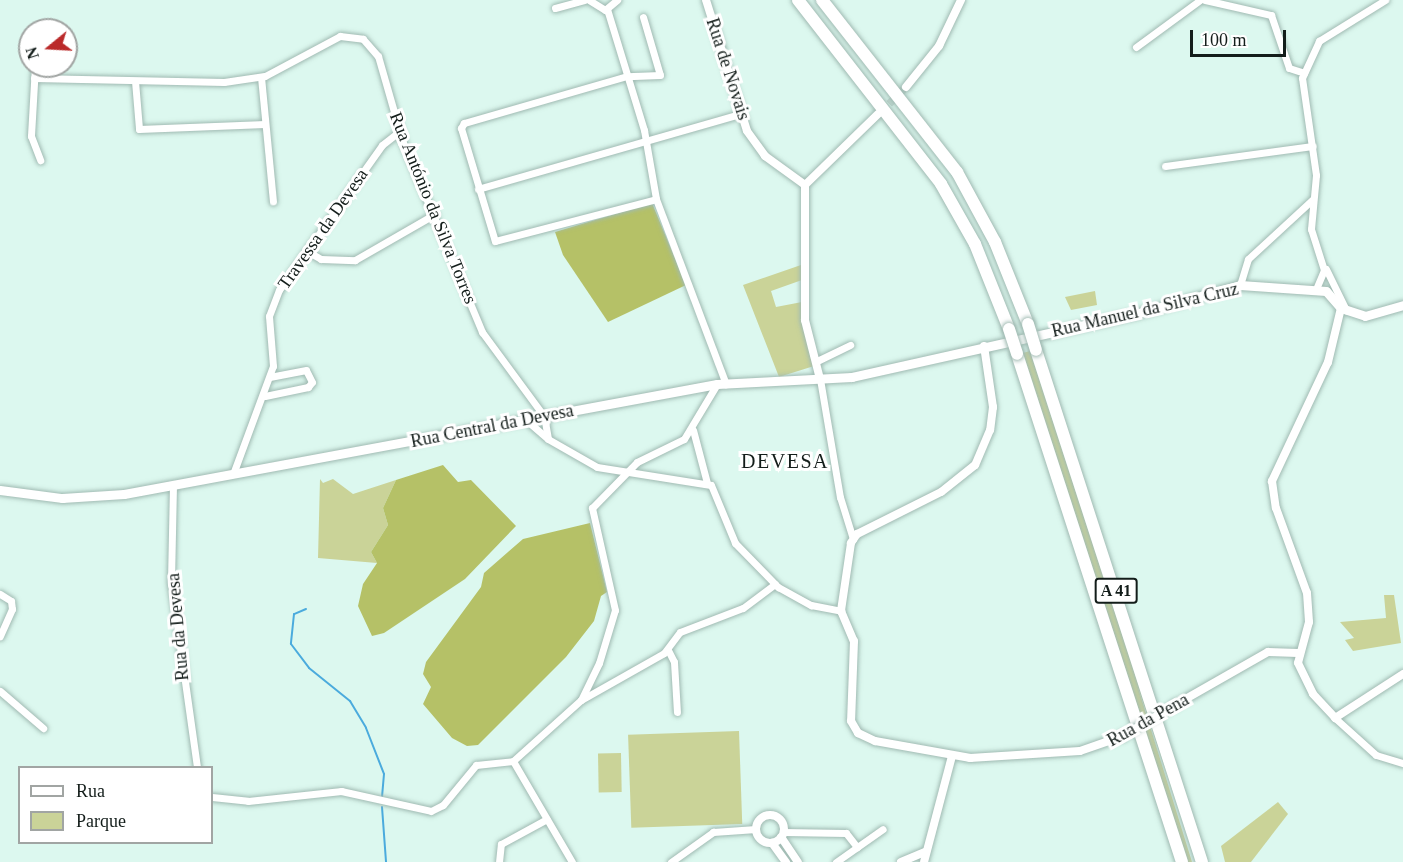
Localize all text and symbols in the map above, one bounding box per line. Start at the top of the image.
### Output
street label: Rua de Novais [701,15,755,123]
north arrow [18,18,78,78]
scale bar [1193,18,1289,56]
text: 100 m [1201,30,1247,50]
text: N [22,45,42,61]
street label: Rua António da Silva Torres [384,109,482,307]
street label: Travessa da Devesa [273,165,373,293]
street label: Rua Manuel da Silva Cruz [1050,278,1240,342]
street label: Rua Central da Devesa [409,400,575,452]
district label: DEVESA [741,449,829,473]
street label: Rua da Devesa [163,572,193,682]
road number: A 41 [1094,578,1138,604]
street label: Rua da Pena [1103,689,1193,751]
legend [18,766,213,844]
text: Rua [76,781,105,801]
text: Parque [76,811,126,831]

